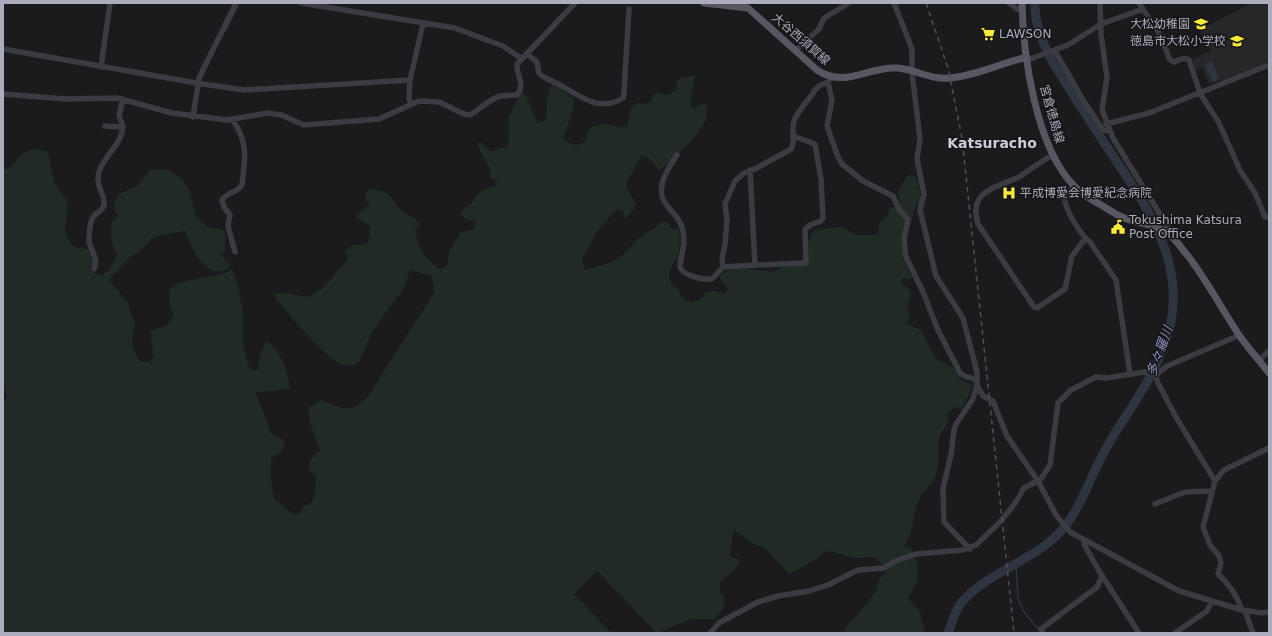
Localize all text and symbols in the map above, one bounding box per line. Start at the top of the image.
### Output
street label: 大谷西須賀線 [769,10,833,68]
school or university icon: 大松幼稚園 [1193,16,1209,32]
place label: 大松幼稚園 [1130,17,1190,31]
supermarket icon: LAWSON [980,26,996,42]
place label: LAWSON [999,27,1051,41]
school or university icon: 徳島市大松小学校 [1229,33,1245,49]
place label: 徳島市大松小学校 [1130,34,1226,48]
street label: 宮倉徳島線 [1037,83,1067,145]
district label: Katsuracho [947,135,1037,151]
hospital icon: 平成博愛会博愛紀念病院 [1001,185,1017,201]
place label: 平成博愛会博愛紀念病院 [1020,186,1152,200]
place label: Tokushima Katsura Post Office [1128,213,1242,241]
public building icon: Tokushima Katsura Post Office [1110,219,1126,235]
water label: 多々羅川 [1144,322,1176,378]

